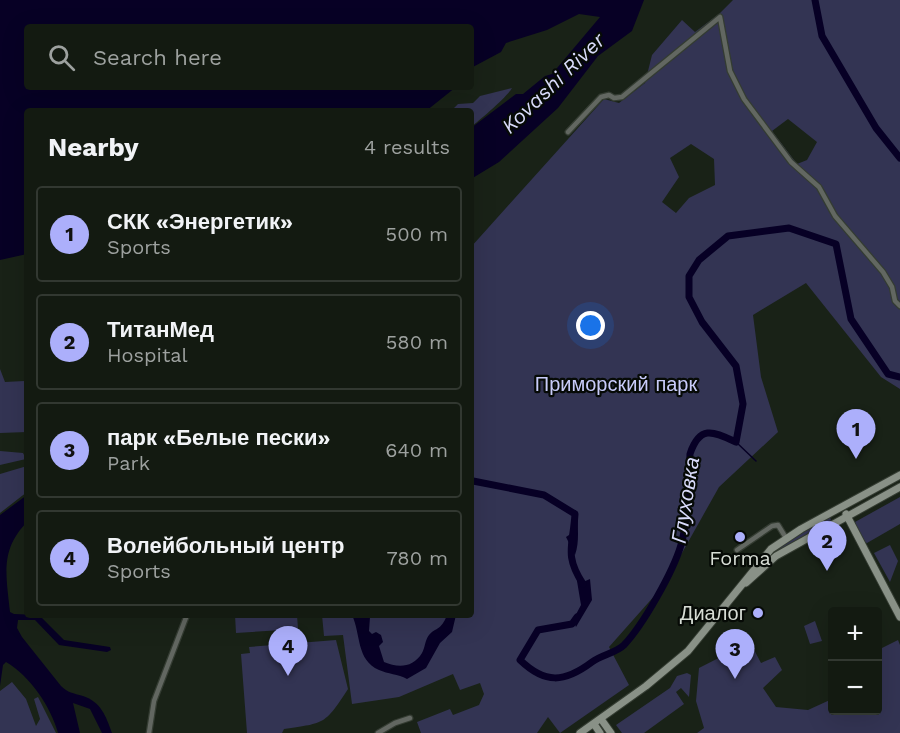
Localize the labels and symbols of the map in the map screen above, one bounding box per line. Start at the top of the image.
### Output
water label: Kovashi River [496,27,610,138]
your location [576,311,605,340]
park label: Приморский парк [535,372,697,396]
pin: 1 [836,410,876,459]
water label: Глуховка [666,455,704,545]
pin: 2 [808,522,846,571]
marker: Forma [733,530,747,544]
place label: Forma [709,546,771,570]
place label: Диалог [680,601,746,625]
marker: Диалог [751,606,765,620]
pin: 4 [268,626,308,676]
pin: 3 [716,630,754,679]

